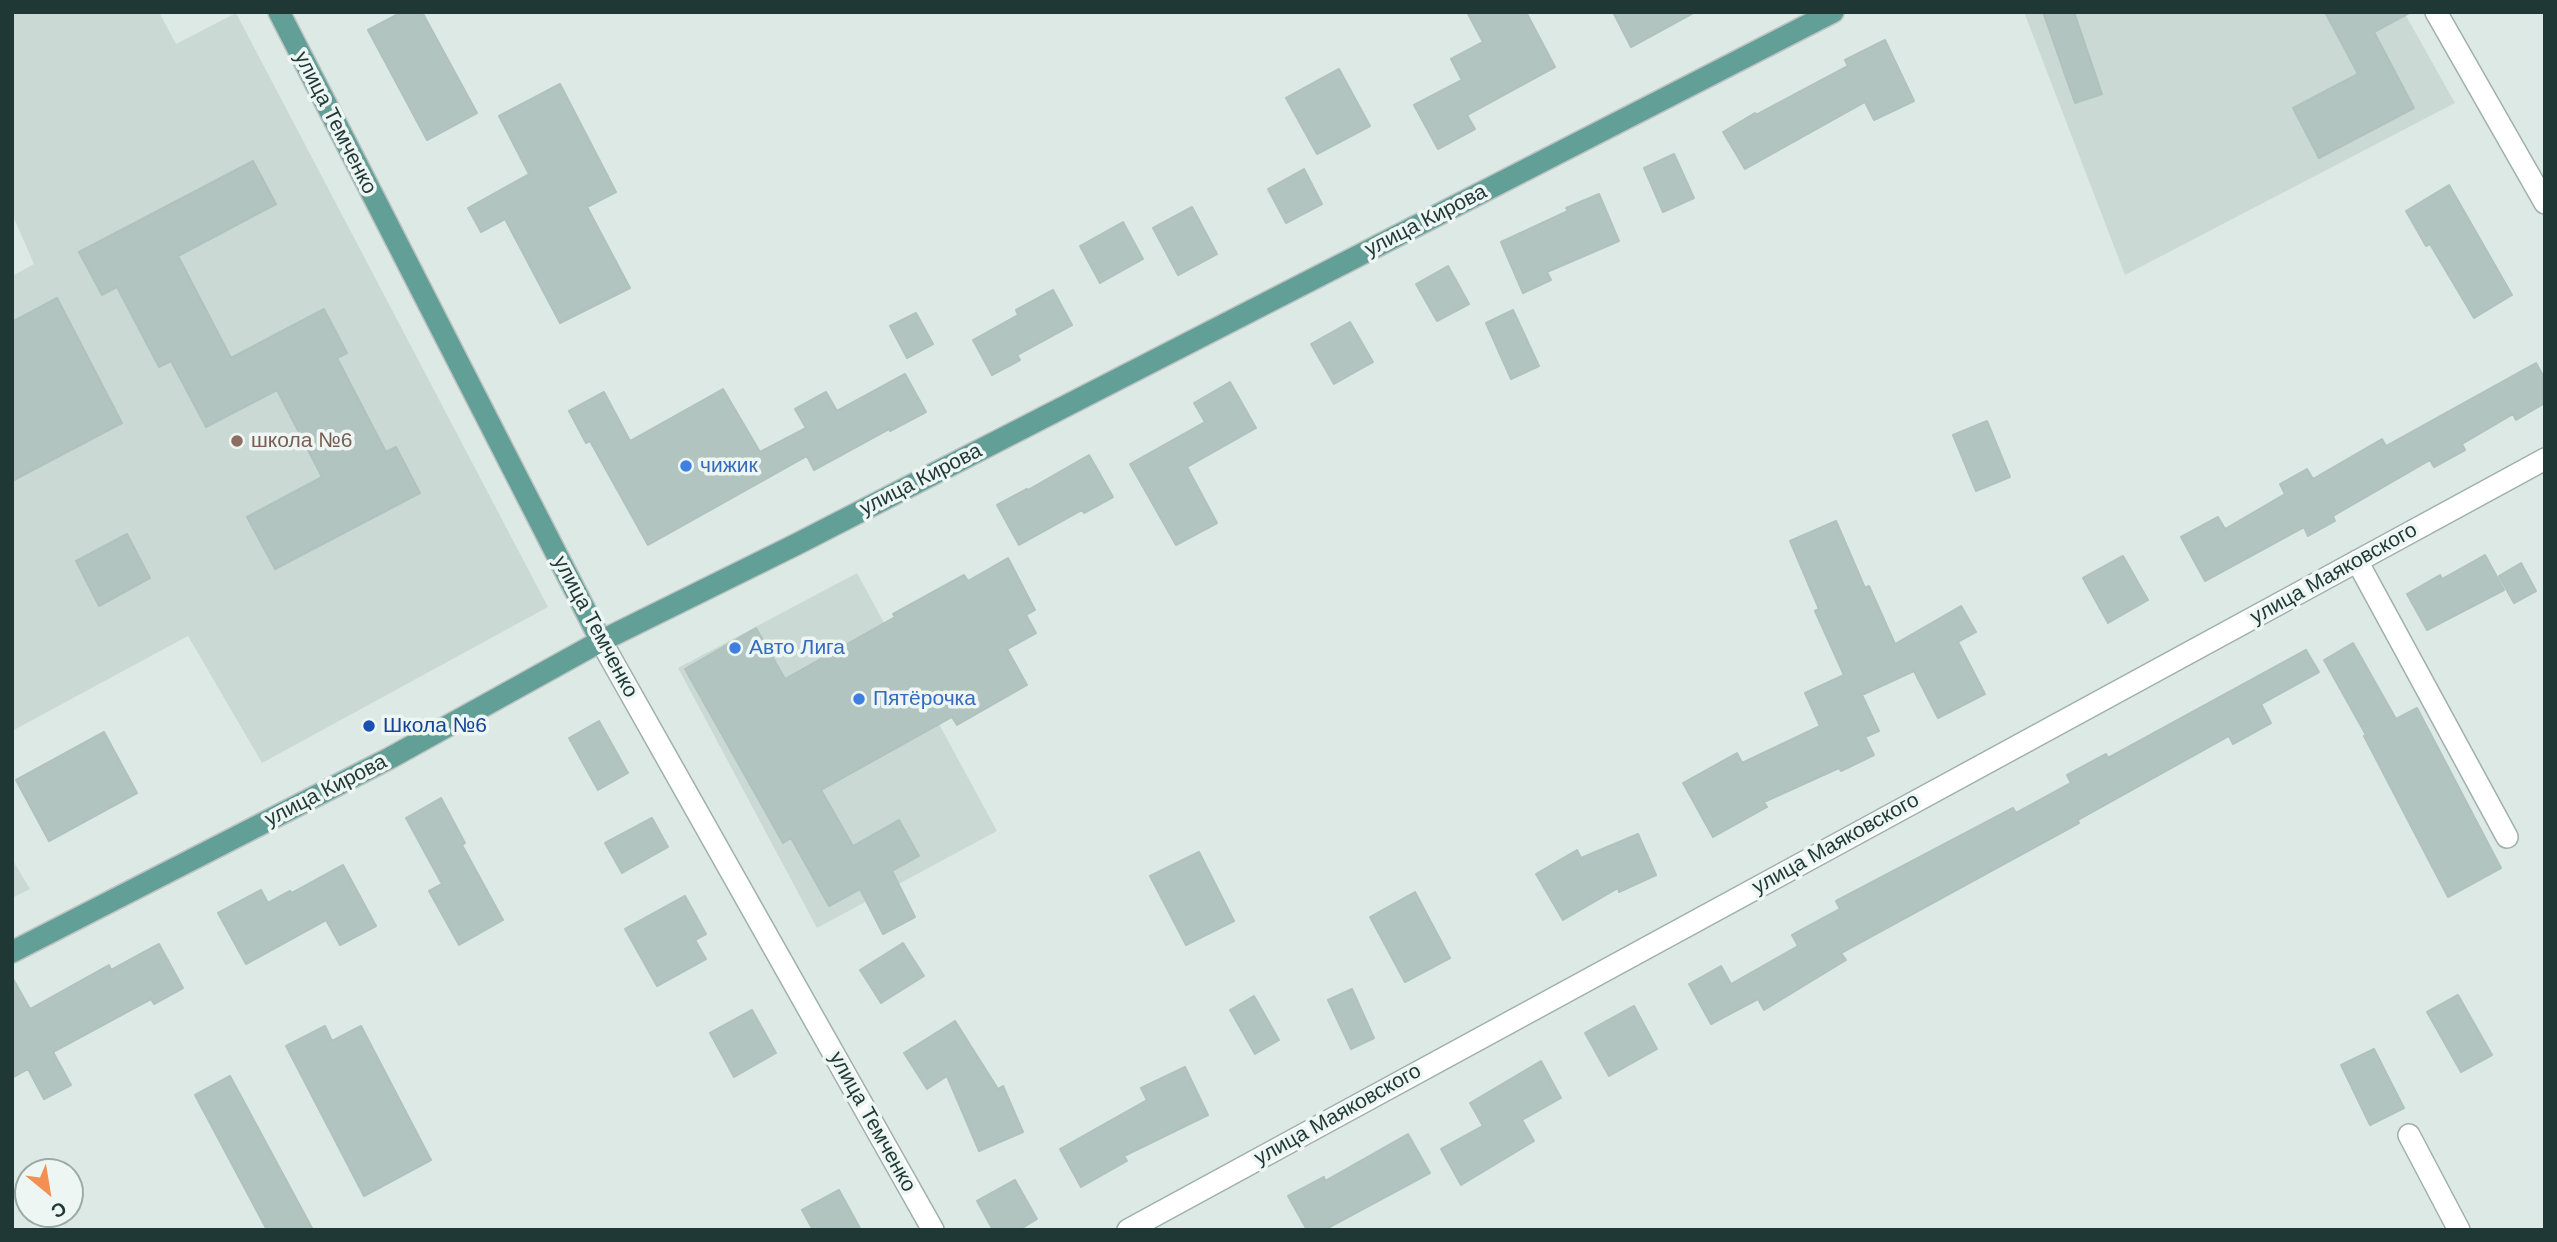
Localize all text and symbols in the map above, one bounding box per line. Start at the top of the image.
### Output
street label: улица Темченко [288,47,382,199]
street label: улица Кирова [1361,179,1491,263]
place label: школа №6 [251,428,352,454]
marker: школа №6 [229,433,245,449]
street label: улица Кирова [856,438,986,522]
place label: чижик [700,453,758,479]
marker: чижик [678,458,694,474]
street label: улица Маяковского [2246,518,2422,630]
street label: улица Темченко [547,552,643,702]
place label: Авто Лига [749,635,845,661]
marker: Авто Лига [727,640,743,656]
place label: Пятёрочка [873,686,976,712]
marker: Пятёрочка [851,691,867,707]
place label: Школа №6 [383,713,487,739]
marker: Школа №6 [361,718,377,734]
street label: улица Кирова [261,749,391,833]
street label: улица Маяковского [1748,788,1924,900]
street label: улица Темченко [823,1047,921,1197]
street label: улица Маяковского [1250,1059,1426,1171]
north arrow [14,1158,84,1228]
text: С [48,1197,70,1222]

